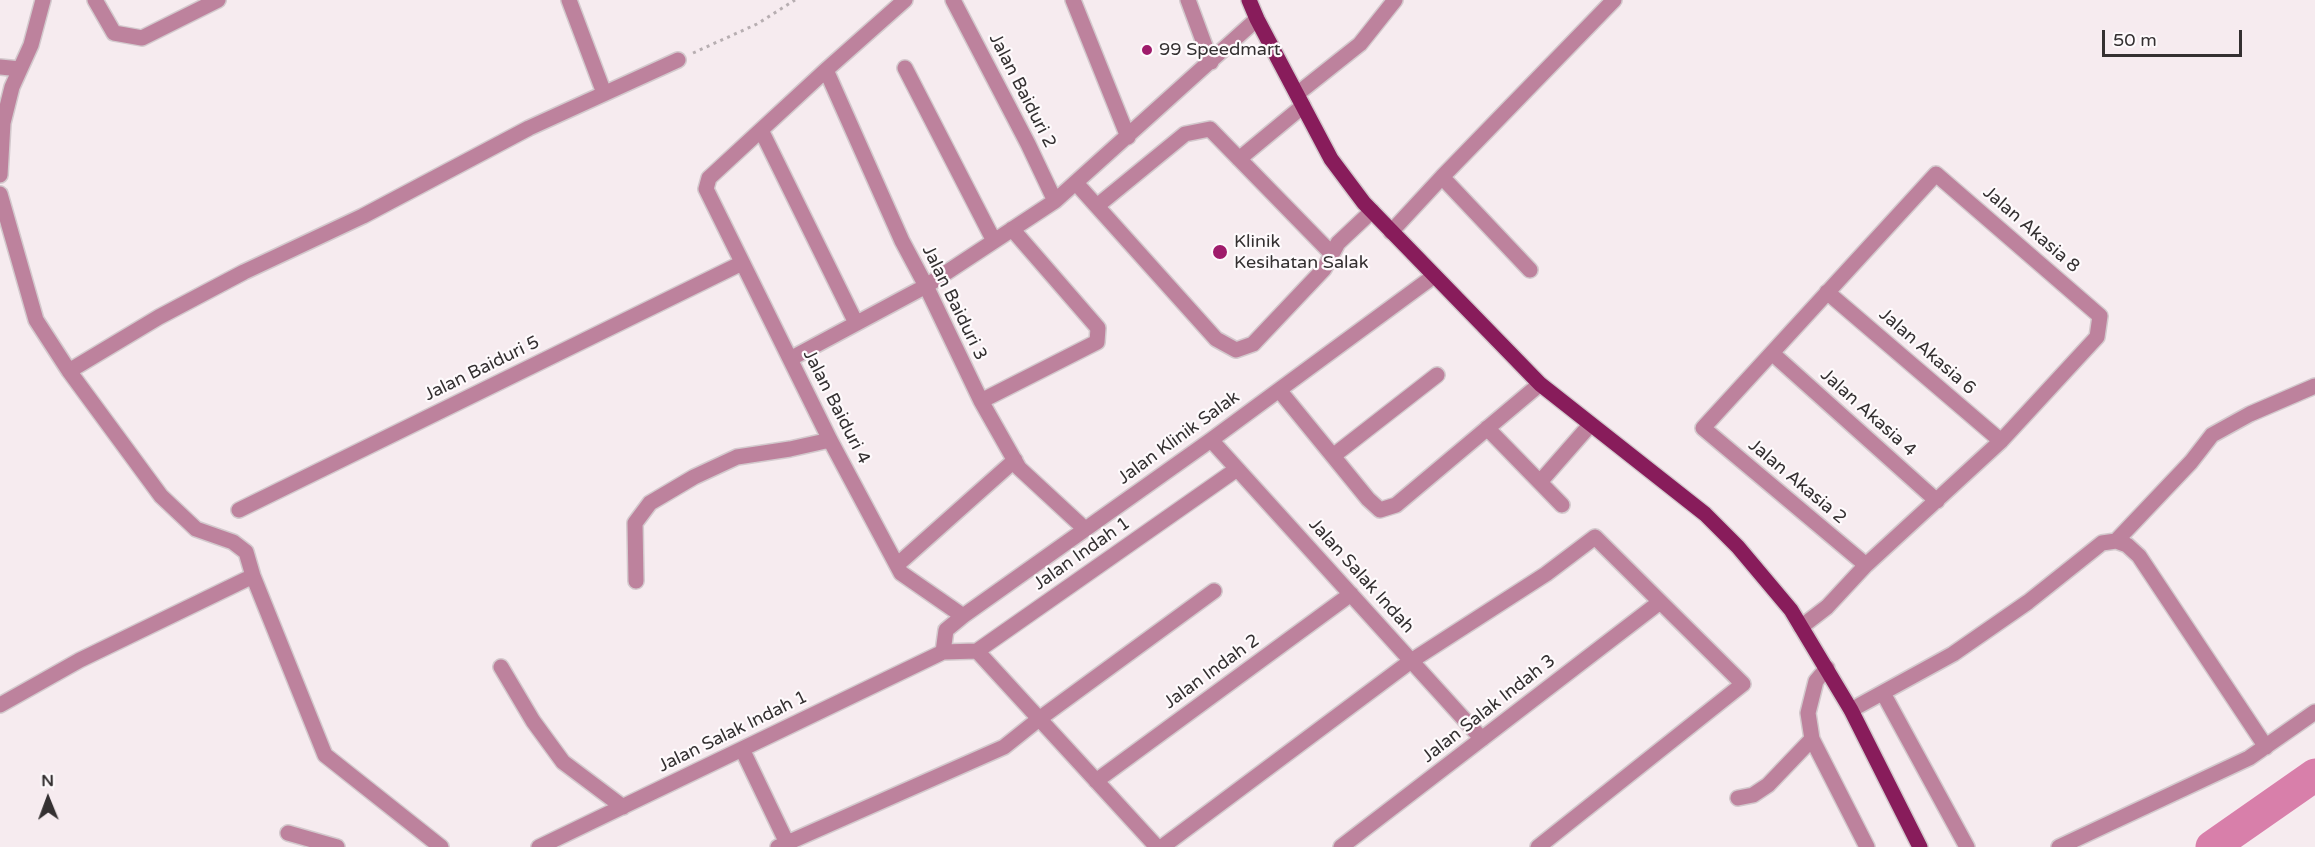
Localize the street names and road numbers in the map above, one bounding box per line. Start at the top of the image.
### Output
street label: Jalan Baiduri 2 [984,30,1060,152]
street label: Jalan Akasia 8 [1978,182,2084,278]
street label: Jalan Baiduri 3 [917,242,991,364]
street label: Jalan Akasia 6 [1874,304,1980,400]
street label: Jalan Baiduri 5 [421,332,543,406]
street label: Jalan Baiduri 4 [798,346,874,468]
street label: Jalan Akasia 4 [1816,364,1920,462]
street label: Jalan Klinik Salak [1114,387,1244,489]
street label: Jalan Akasia 2 [1744,435,1850,529]
street label: Jalan Indah 1 [1029,513,1135,595]
street label: Jalan Salak Indah [1304,514,1418,638]
street label: Jalan Indah 2 [1160,630,1264,714]
street label: Jalan Salak Indah 3 [1418,650,1560,768]
street label: Jalan Salak Indah 1 [655,686,811,778]

